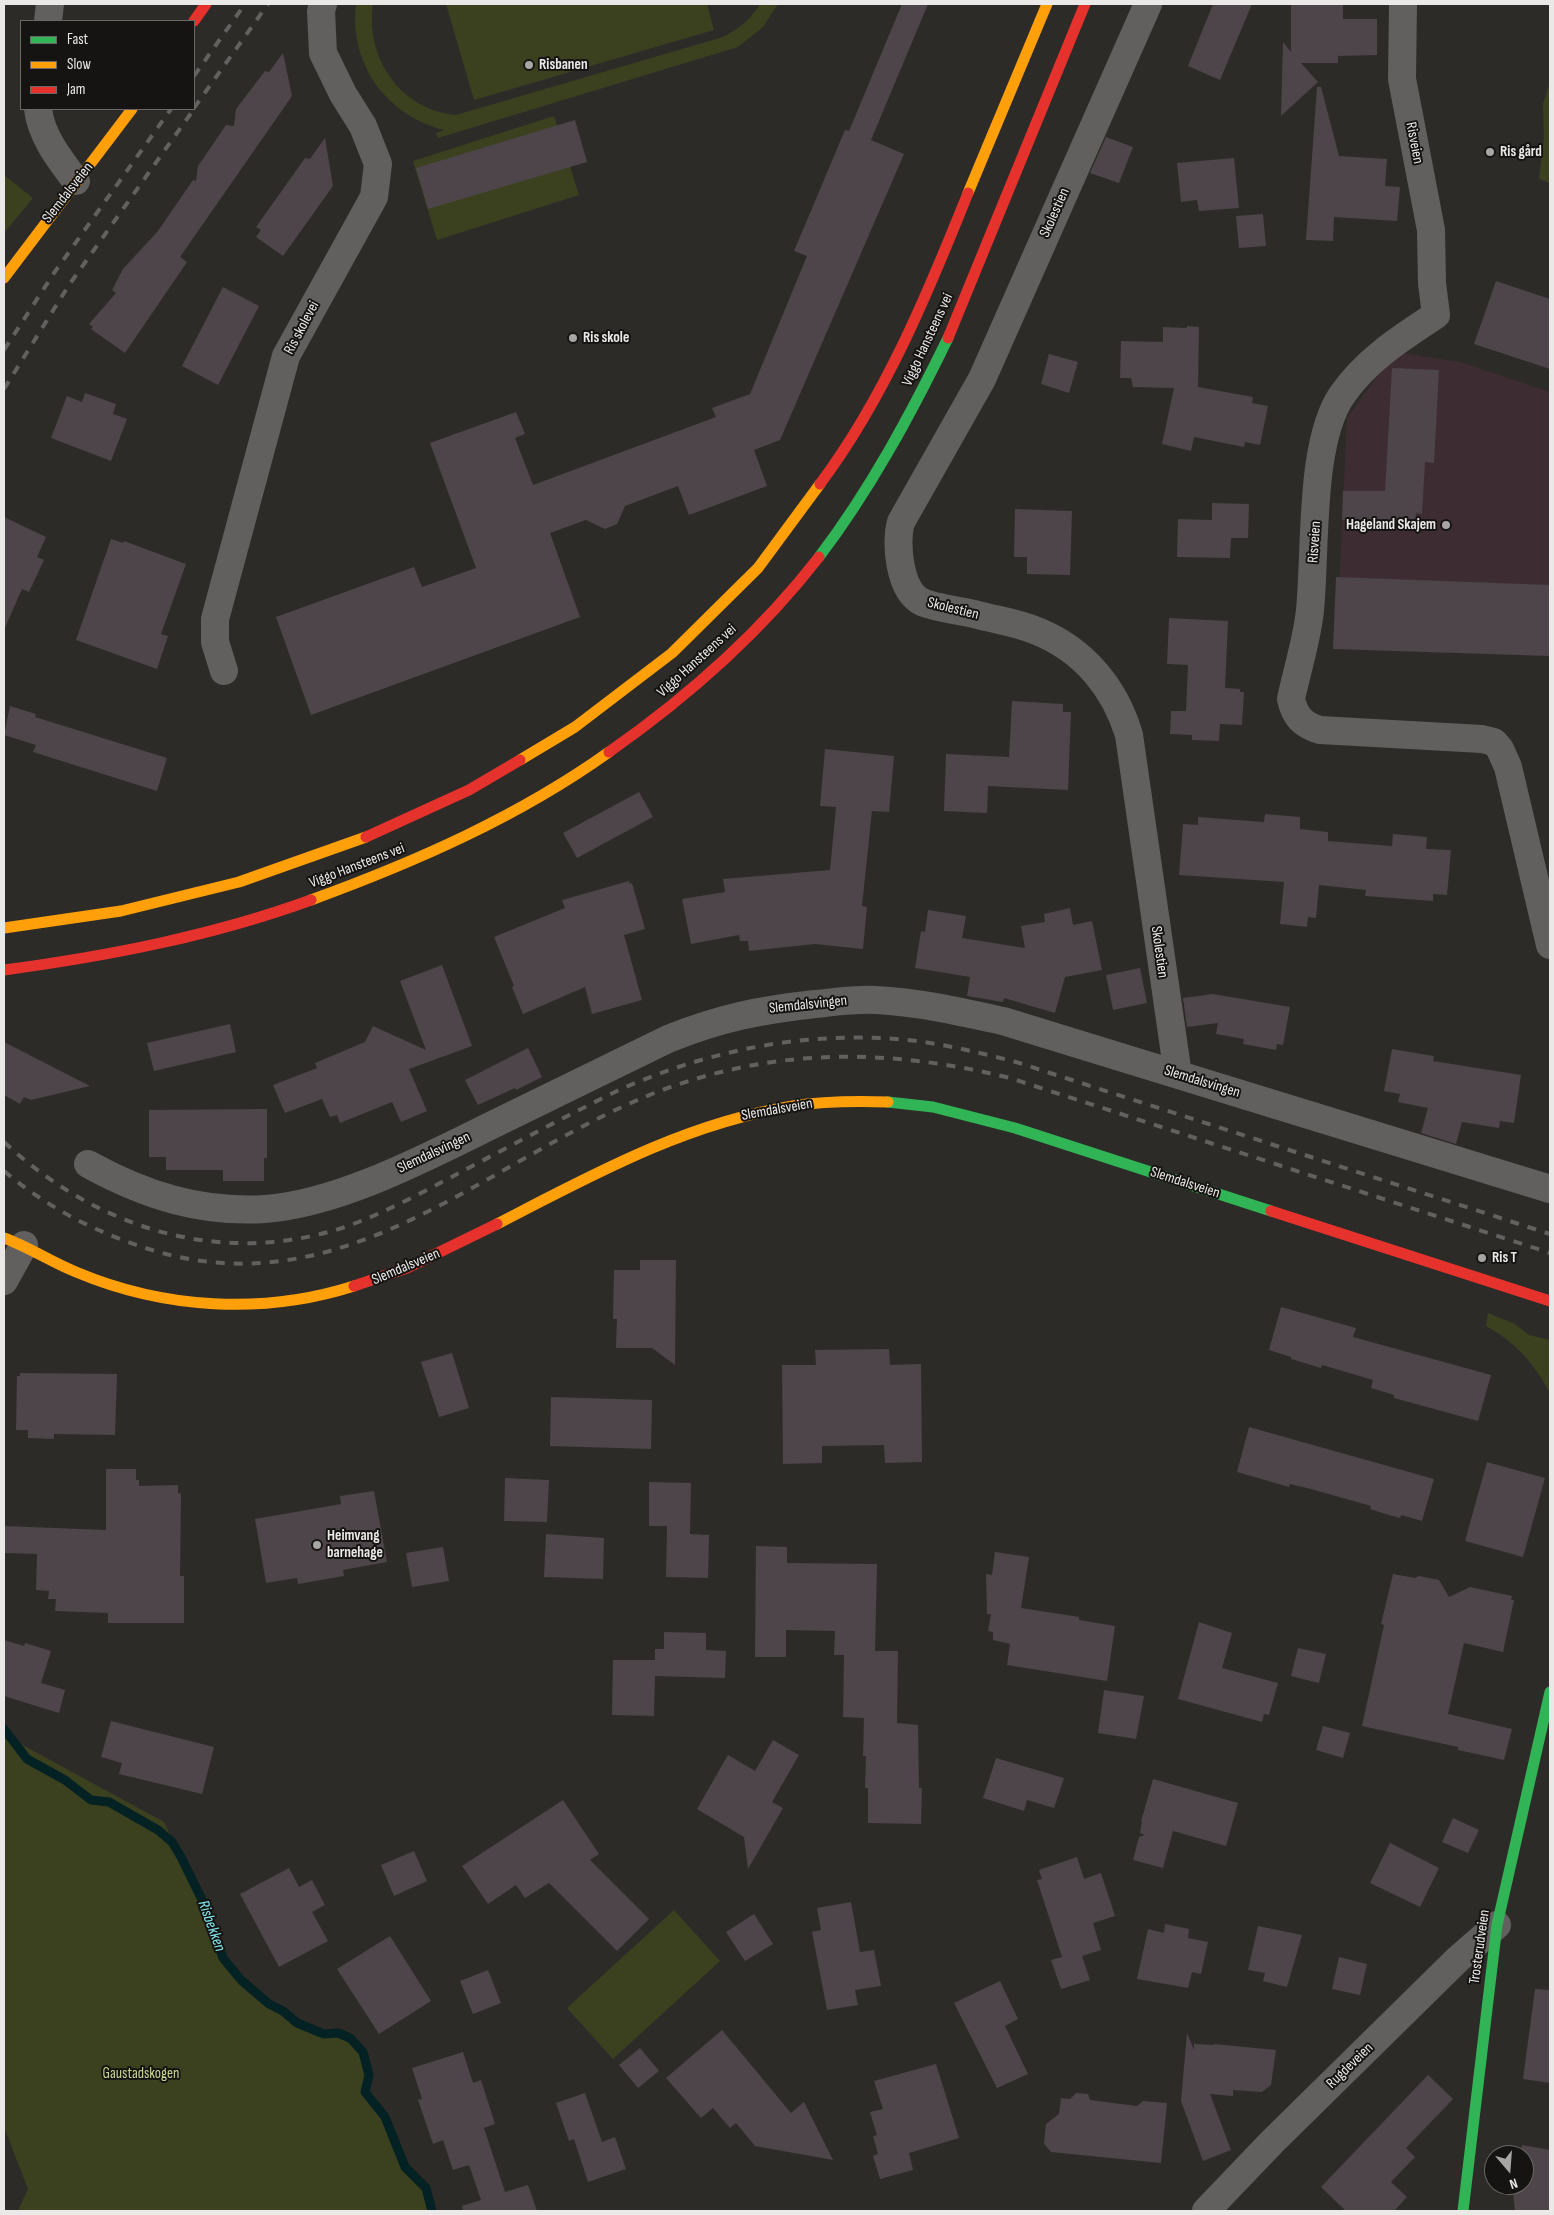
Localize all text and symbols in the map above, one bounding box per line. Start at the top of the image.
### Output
legend [20,20,195,110]
text: Fast [67,30,88,49]
text: Slow [67,55,91,74]
place label: Risbanen [539,56,588,74]
marker: Risbanen [523,59,535,71]
text: Jam [67,80,85,99]
street label: Risveien [1401,121,1427,165]
place label: Ris gård [1500,143,1542,161]
marker: Ris gård [1484,146,1496,158]
street label: Slemdalsveien [39,159,97,227]
street label: Skolestien [1036,186,1074,240]
street label: Viggo Hansteens vei [899,291,957,389]
street label: Ris skolevei [280,298,324,358]
place label: Ris skole [583,329,629,347]
marker: Ris skole [567,332,579,344]
place label: Hageland Skajem [1346,516,1436,534]
marker: Hageland Skajem [1440,519,1452,531]
street label: Risveien [1305,520,1325,564]
street label: Skolestien [926,594,980,624]
street label: Viggo Hansteens vei [654,621,740,701]
street label: Viggo Hansteens vei [307,840,407,892]
street label: Skolestien [1146,925,1172,979]
street label: Slemdalsvingen [768,992,848,1018]
street label: Slemdalsvingen [1162,1062,1242,1102]
street label: Slemdalsveien [740,1095,814,1125]
street label: Slemdalsvingen [395,1128,473,1178]
street label: Slemdalsveien [1148,1163,1222,1203]
street label: Slemdalsveien [369,1245,443,1289]
place label: Ris T [1492,1249,1517,1267]
marker: Ris T [1476,1252,1488,1264]
place label: Heimvang barnehage [327,1527,383,1562]
marker: Heimvang barnehage [311,1539,323,1551]
water label: Risbekken [193,1898,229,1954]
street label: Trosterudveien [1466,1909,1494,1985]
street label: Rugdeveien [1323,2039,1377,2093]
park label: Gaustadskogen [103,2065,179,2083]
north arrow [1484,2145,1534,2195]
text: N [1507,2175,1520,2193]

